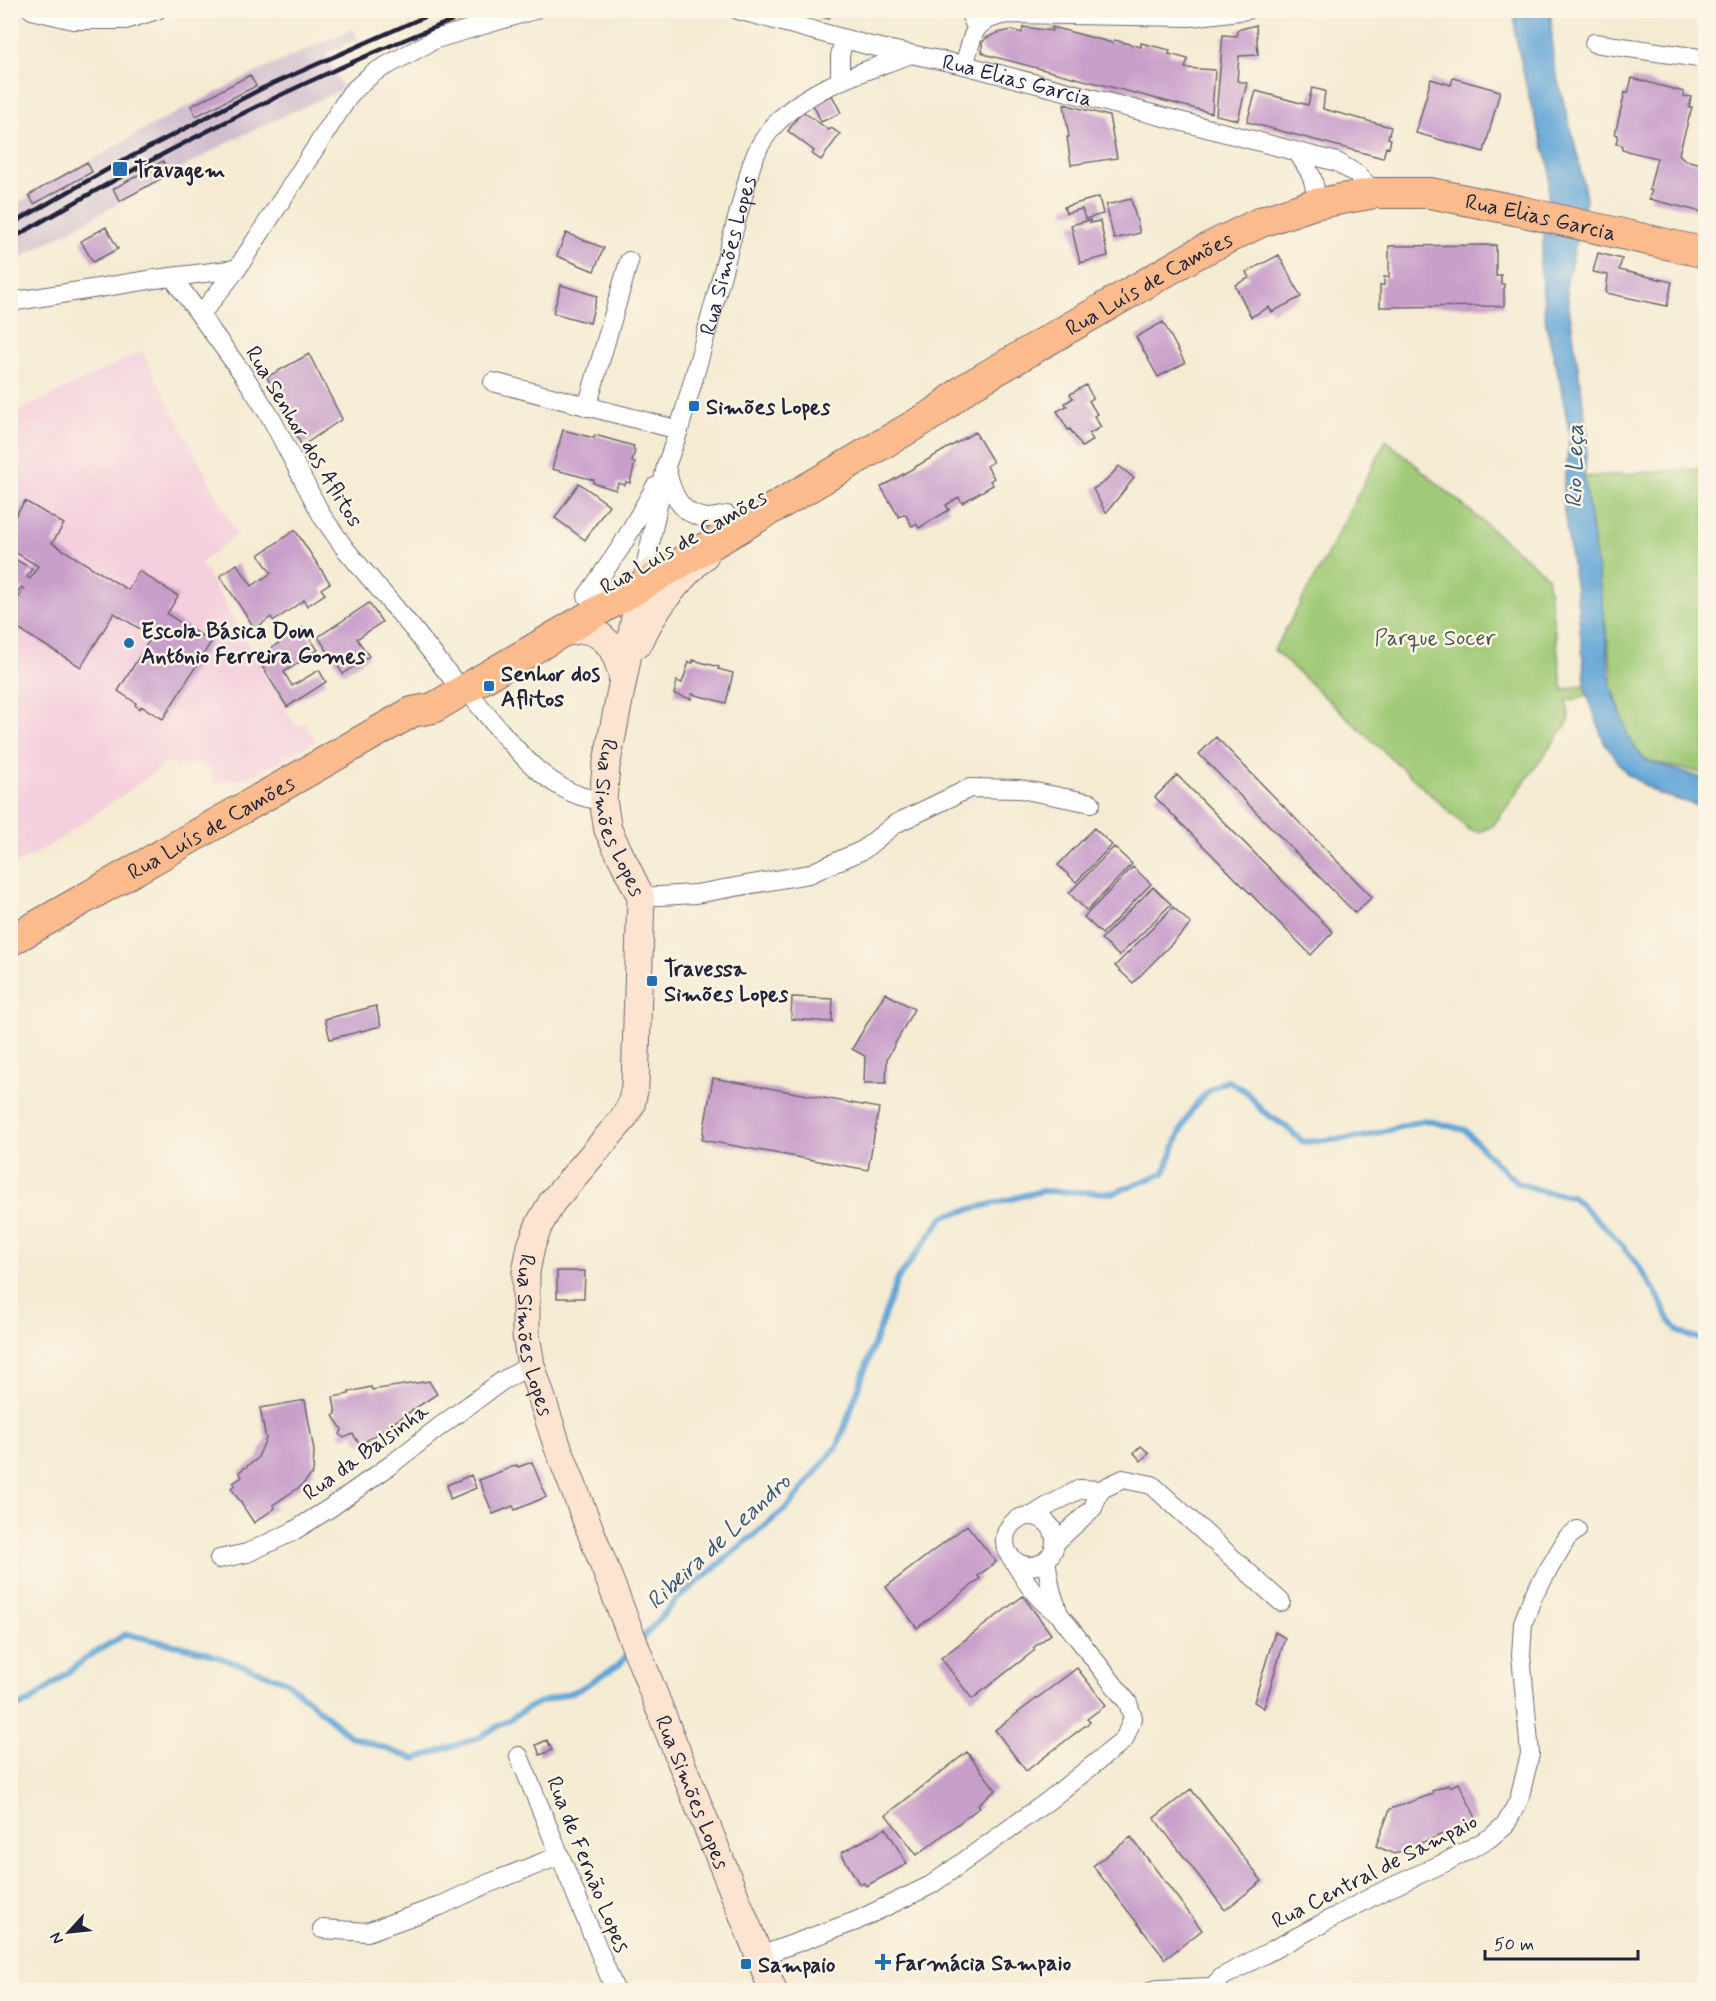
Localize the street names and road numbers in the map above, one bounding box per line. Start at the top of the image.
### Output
street label: Rua Elias Garcia [940,49,1095,114]
street label: Rua Simões Lopes [694,173,764,338]
street label: Rua Elias Garcia [1463,188,1619,248]
street label: Rua Luís de Camões [1061,226,1238,343]
street label: Rua Senhor dos Aflitos [238,341,369,533]
street label: Rua Luís de Camões [596,483,773,602]
street label: Rua Simões Lopes [586,736,651,902]
street label: Rua Luís de Camões [123,770,301,887]
street label: Rua Simões Lopes [510,1252,559,1420]
street label: Rua da Balsinha [298,1397,435,1508]
street label: Rua Simões Lopes [648,1711,735,1874]
street label: Rua de Fernão Lopes [539,1773,635,1957]
street label: Rua Central de Sampaio [1267,1808,1482,1936]

